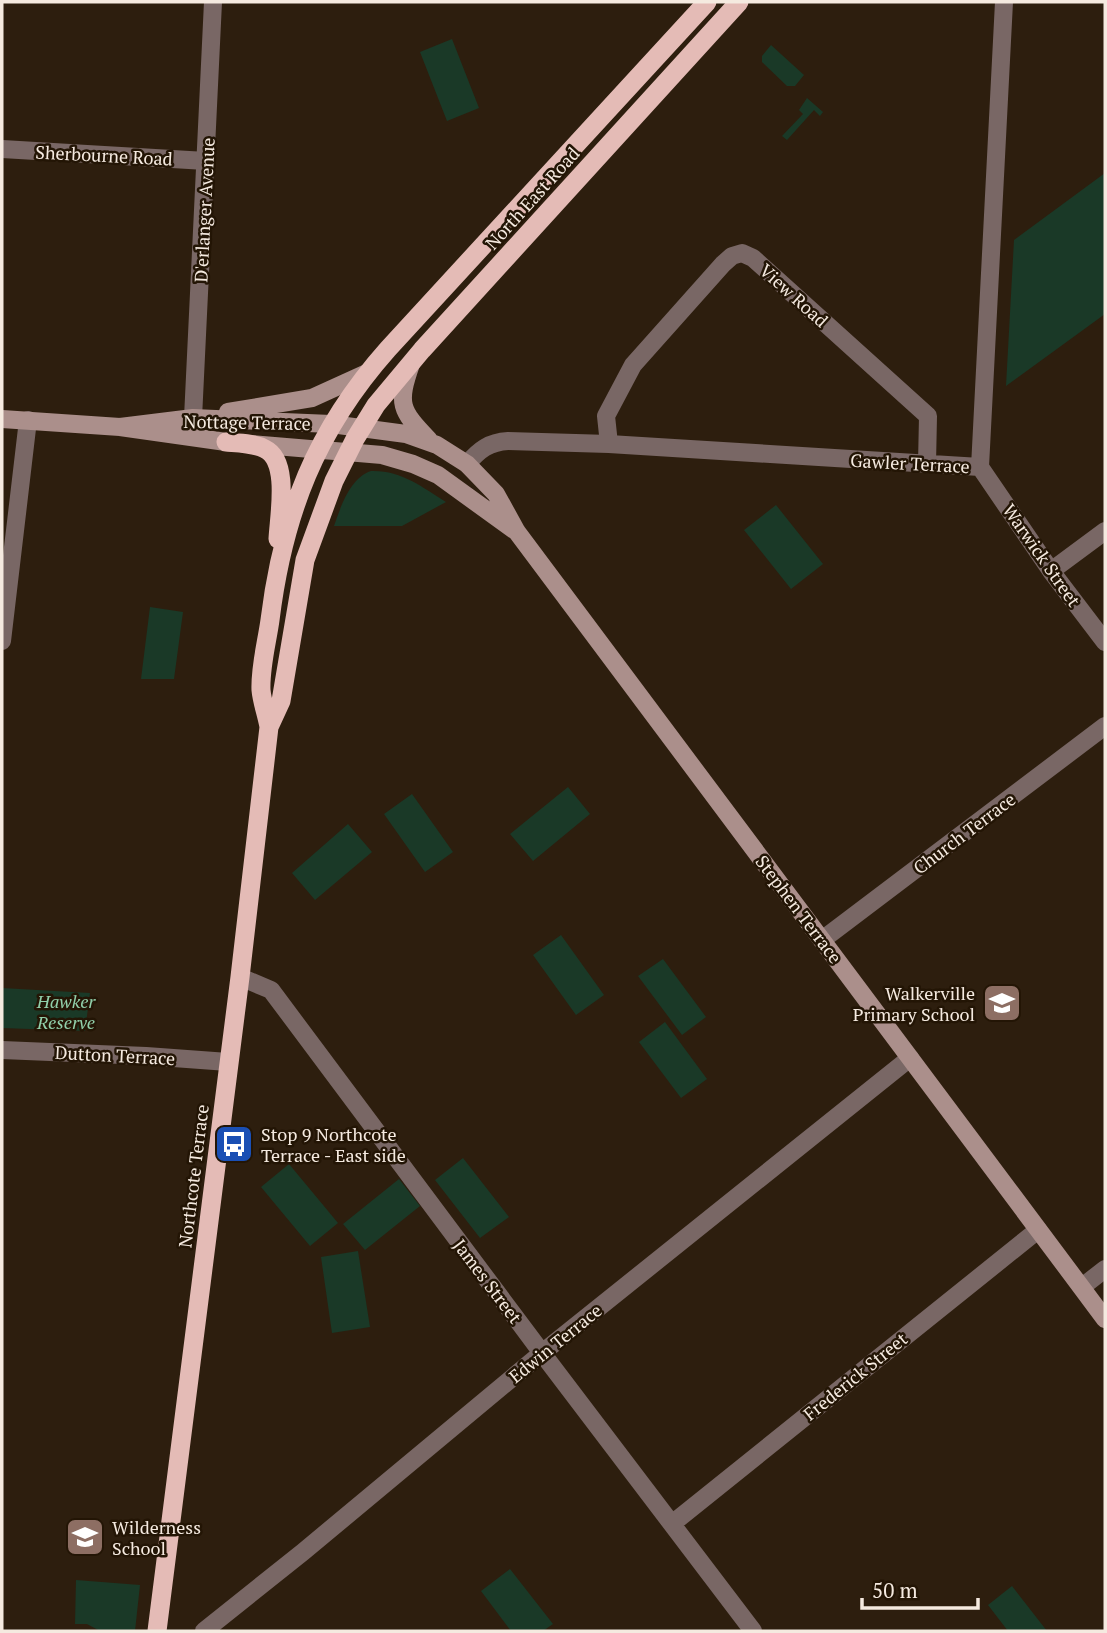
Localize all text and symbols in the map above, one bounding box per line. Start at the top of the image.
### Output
street label: D'erlanger Avenue [188,137,220,283]
street label: Sherbourne Road [35,139,173,171]
street label: North East Road [480,142,584,254]
street label: View Road [755,258,833,332]
street label: Nottage Terrace [183,409,311,435]
street label: Gawler Terrace [850,448,970,478]
street label: Warwick Street [998,499,1087,611]
street label: Church Terrace [908,787,1020,879]
street label: Stephen Terrace [750,850,848,968]
place label: Walkerville Primary School [853,981,975,1026]
school or university icon: Walkerville Primary School [981,982,1023,1024]
park label: Hawker Reserve [36,989,96,1034]
street label: Dutton Terrace [54,1040,176,1070]
street label: Northcote Terrace [172,1103,214,1249]
place label: Stop 9 Northcote Terrace - East side [261,1122,406,1167]
bus stop icon: Stop 9 Northcote Terrace - East side [213,1123,255,1165]
street label: James Street [448,1234,528,1328]
street label: Edwin Terrace [503,1298,607,1388]
street label: Frederick Street [798,1326,912,1425]
place label: Wilderness School [112,1515,201,1560]
school or university icon: Wilderness School [64,1516,106,1558]
scale bar [862,1566,978,1610]
text: 50 m [872,1576,918,1604]

